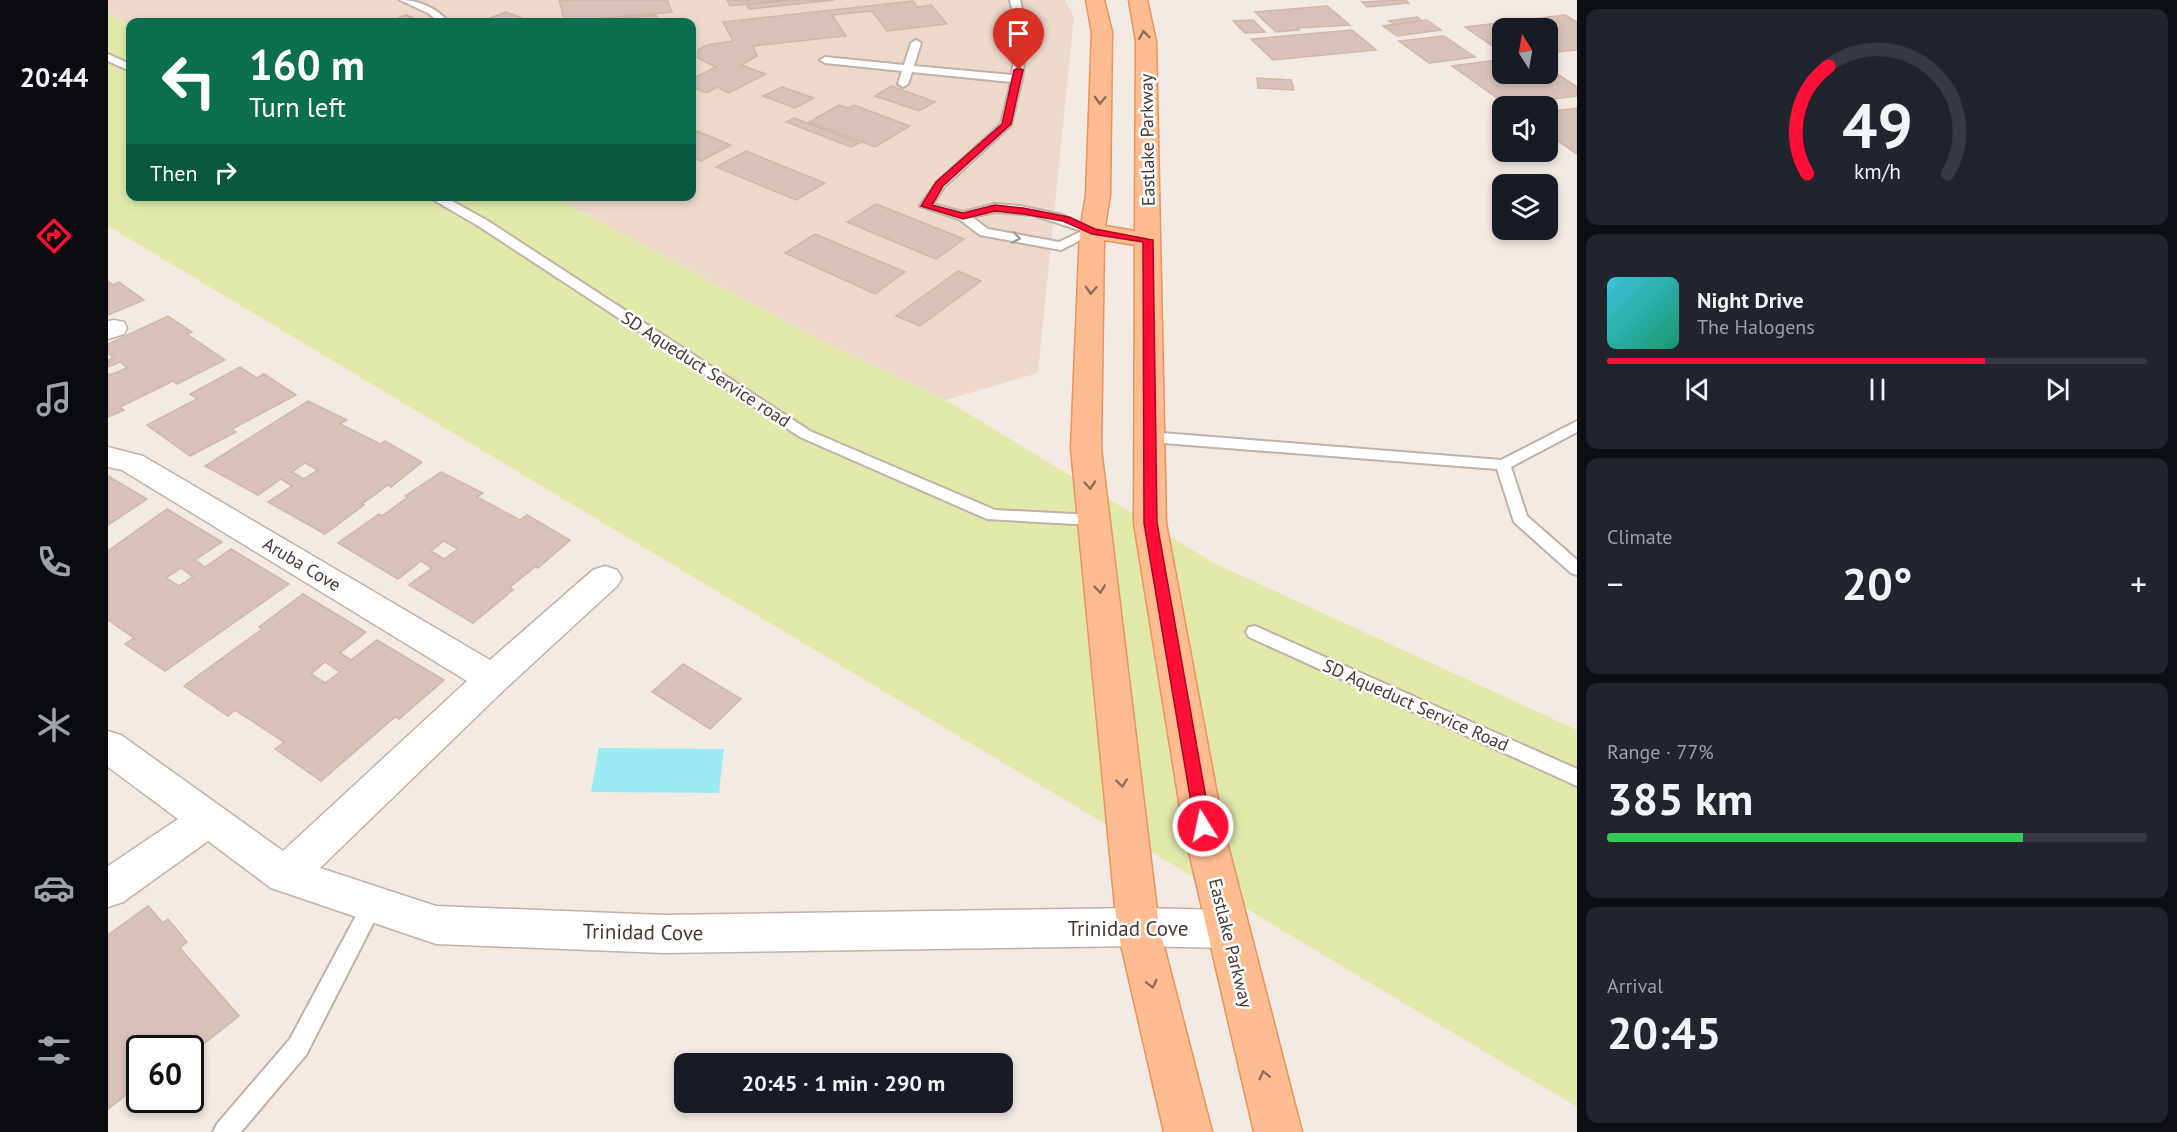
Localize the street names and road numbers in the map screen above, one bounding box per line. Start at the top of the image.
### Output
street label: Eastlake Parkway [1134,73,1160,206]
street label: SD Aqueduct Service road [617,306,795,432]
street label: Aruba Cove [259,532,345,596]
street label: SD Aqueduct Service Road [1320,654,1512,756]
street label: Eastlake Parkway [1204,876,1258,1011]
street label: Trinidad Cove [1068,915,1188,942]
street label: Trinidad Cove [582,917,704,947]

